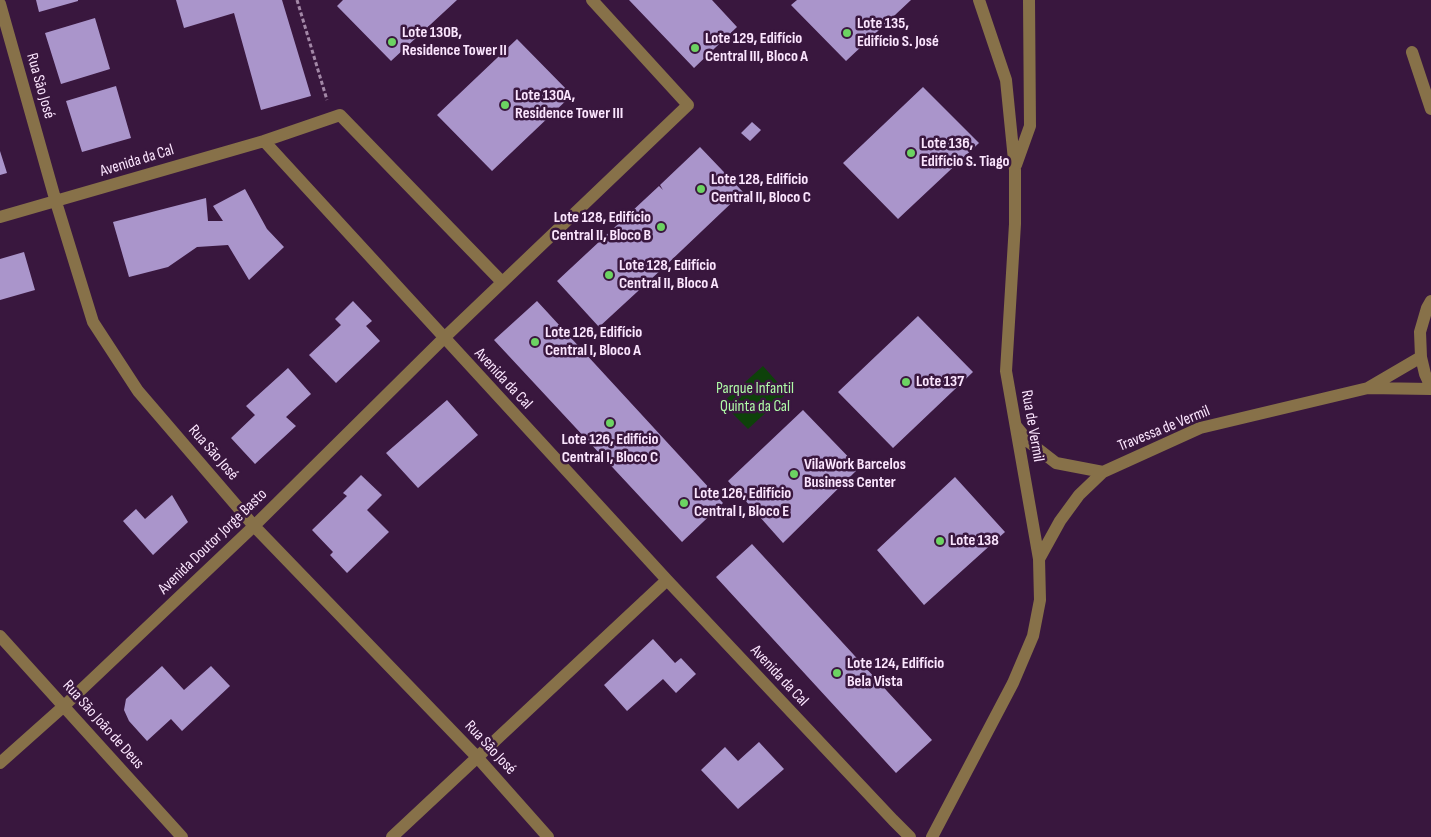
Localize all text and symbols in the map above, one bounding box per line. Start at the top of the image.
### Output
place label: Lote 135, Edifício S. José [857,14,939,52]
place label: Lote 130B, Residence Tower II [402,23,507,61]
marker: Lote 135, Edifício S. José [841,27,853,39]
place label: Lote 129, Edifício Central III, Bloco A [705,29,808,67]
marker: Lote 130B, Residence Tower II [386,36,398,48]
marker: Lote 129, Edifício Central III, Bloco A [689,42,701,54]
street label: Rua São José [22,51,58,121]
place label: Lote 130A, Residence Tower III [515,86,623,124]
marker: Lote 130A, Residence Tower III [499,99,511,111]
place label: Lote 136, Edifício S. Tiago [921,134,1010,172]
street label: Avenida da Cal [98,141,176,181]
marker: Lote 136, Edifício S. Tiago [905,147,917,159]
place label: Lote 128, Edifício Central II, Bloco C [711,170,811,208]
marker: Lote 128, Edifício Central II, Bloco C [695,183,707,195]
place label: Lote 128, Edifício Central II, Bloco B [552,208,651,246]
marker: Lote 128, Edifício Central II, Bloco B [655,221,667,233]
place label: Lote 128, Edifício Central II, Bloco A [619,256,718,294]
marker: Lote 128, Edifício Central II, Bloco A [603,269,615,281]
place label: Lote 126, Edifício Central I, Bloco A [545,323,642,361]
marker: Lote 126, Edifício Central I, Bloco A [529,336,541,348]
street label: Avenida da Cal [470,345,536,413]
place label: Lote 137 [916,372,964,392]
marker: Lote 137 [900,376,912,388]
park label: Parque Infantil Quinta da Cal [716,379,794,417]
street label: Rua de Vermil [1016,389,1048,463]
street label: Travessa de Vermil [1115,402,1213,456]
marker: Lote 126, Edifício Central I, Bloco C [604,417,616,429]
street label: Rua São José [184,421,242,485]
place label: Lote 126, Edifício Central I, Bloco C [561,430,659,468]
place label: VilaWork Barcelos Business Center [804,455,906,493]
marker: VilaWork Barcelos Business Center [788,468,800,480]
place label: Lote 126, Edifício Central I, Bloco E [694,484,791,522]
street label: Avenida Doutor Jorge Basto [155,485,271,599]
marker: Lote 126, Edifício Central I, Bloco E [678,497,690,509]
place label: Lote 138 [950,531,999,551]
marker: Lote 138 [934,535,946,547]
street label: Avenida da Cal [746,642,812,710]
place label: Lote 124, Edifício Bela Vista [847,654,944,692]
marker: Lote 124, Edifício Bela Vista [831,667,843,679]
street label: Rua São João de Deus [58,677,148,773]
street label: Rua São José [460,717,520,779]

